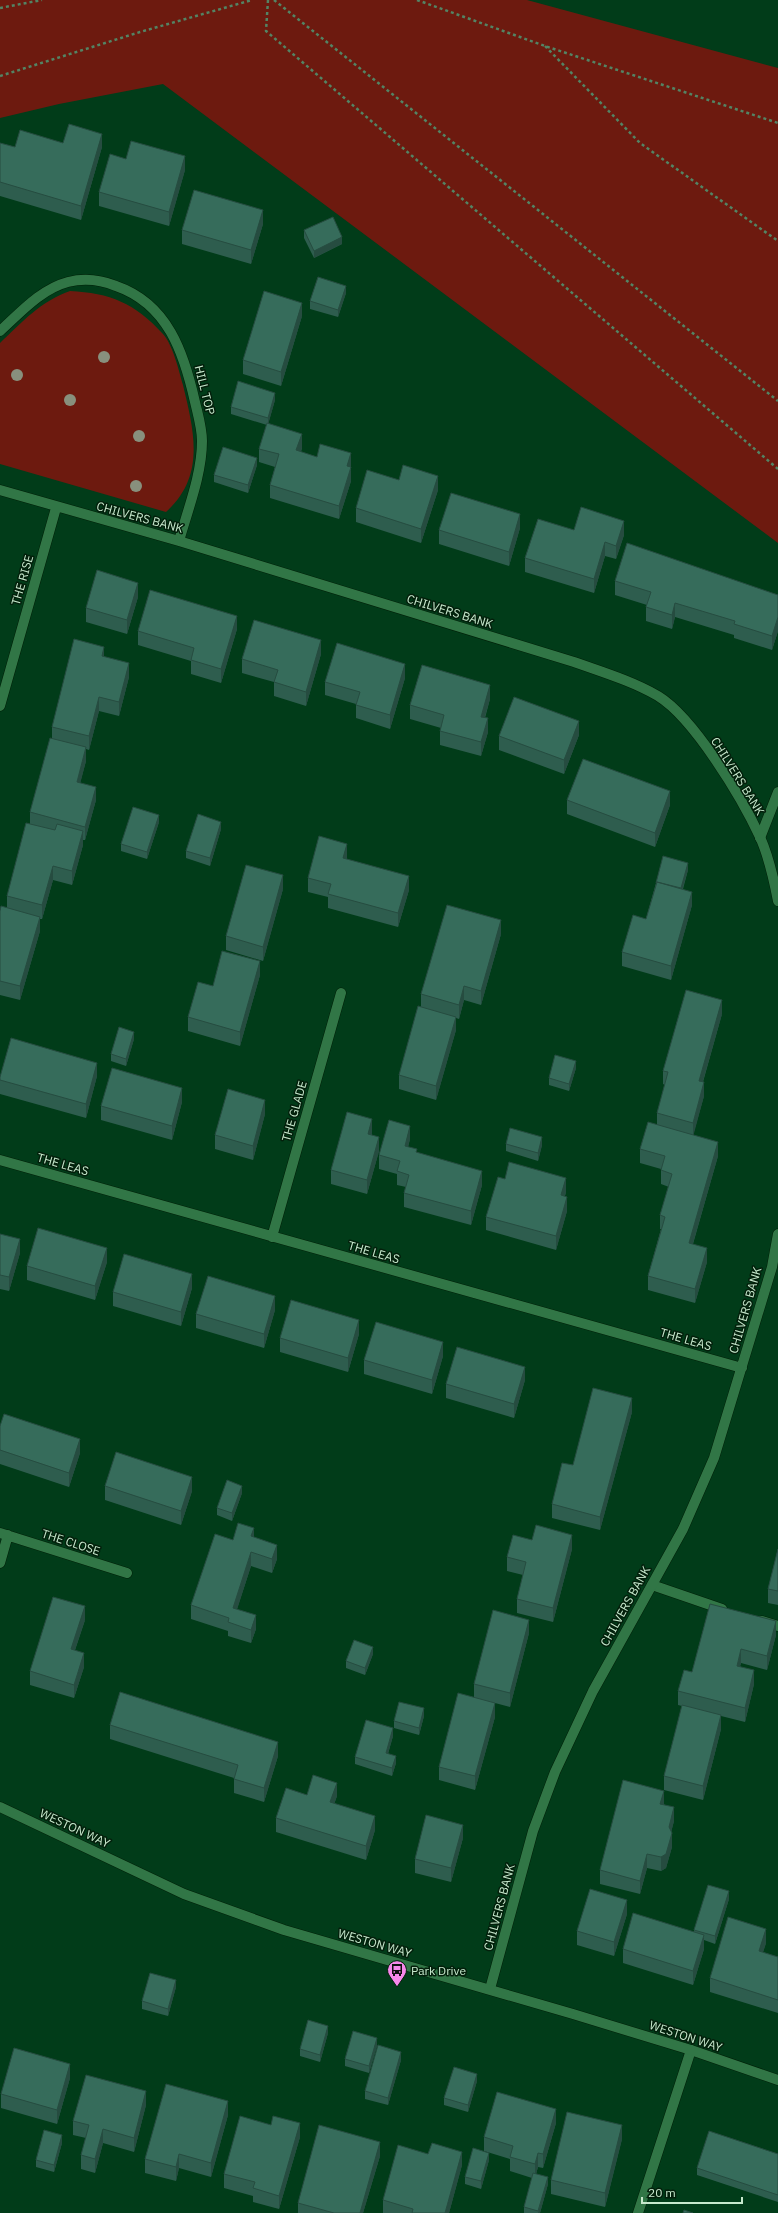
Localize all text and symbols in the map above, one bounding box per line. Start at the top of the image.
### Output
street label: HILL TOP [192,364,218,416]
street label: CHILVERS BANK [95,498,185,536]
street label: THE RISE [8,553,36,607]
street label: CHILVERS BANK [405,591,495,631]
street label: CHILVERS BANK [708,734,768,818]
street label: THE GLADE [278,1079,310,1143]
street label: THE LEAS [36,1150,90,1178]
street label: THE LEAS [347,1238,401,1266]
street label: CHILVERS BANK [725,1265,765,1355]
street label: THE LEAS [659,1325,713,1353]
street label: THE CLOSE [40,1525,102,1559]
street label: CHILVERS BANK [597,1563,653,1649]
street label: WESTON WAY [38,1805,112,1851]
street label: CHILVERS BANK [480,1862,518,1952]
street label: WESTON WAY [337,1925,413,1961]
bus stop icon: Park Drive [386,1959,408,1987]
place label: Park Drive [411,1963,466,1978]
street label: WESTON WAY [648,2017,724,2055]
scale bar [642,2179,742,2205]
text: 20 m [648,2185,676,2200]

